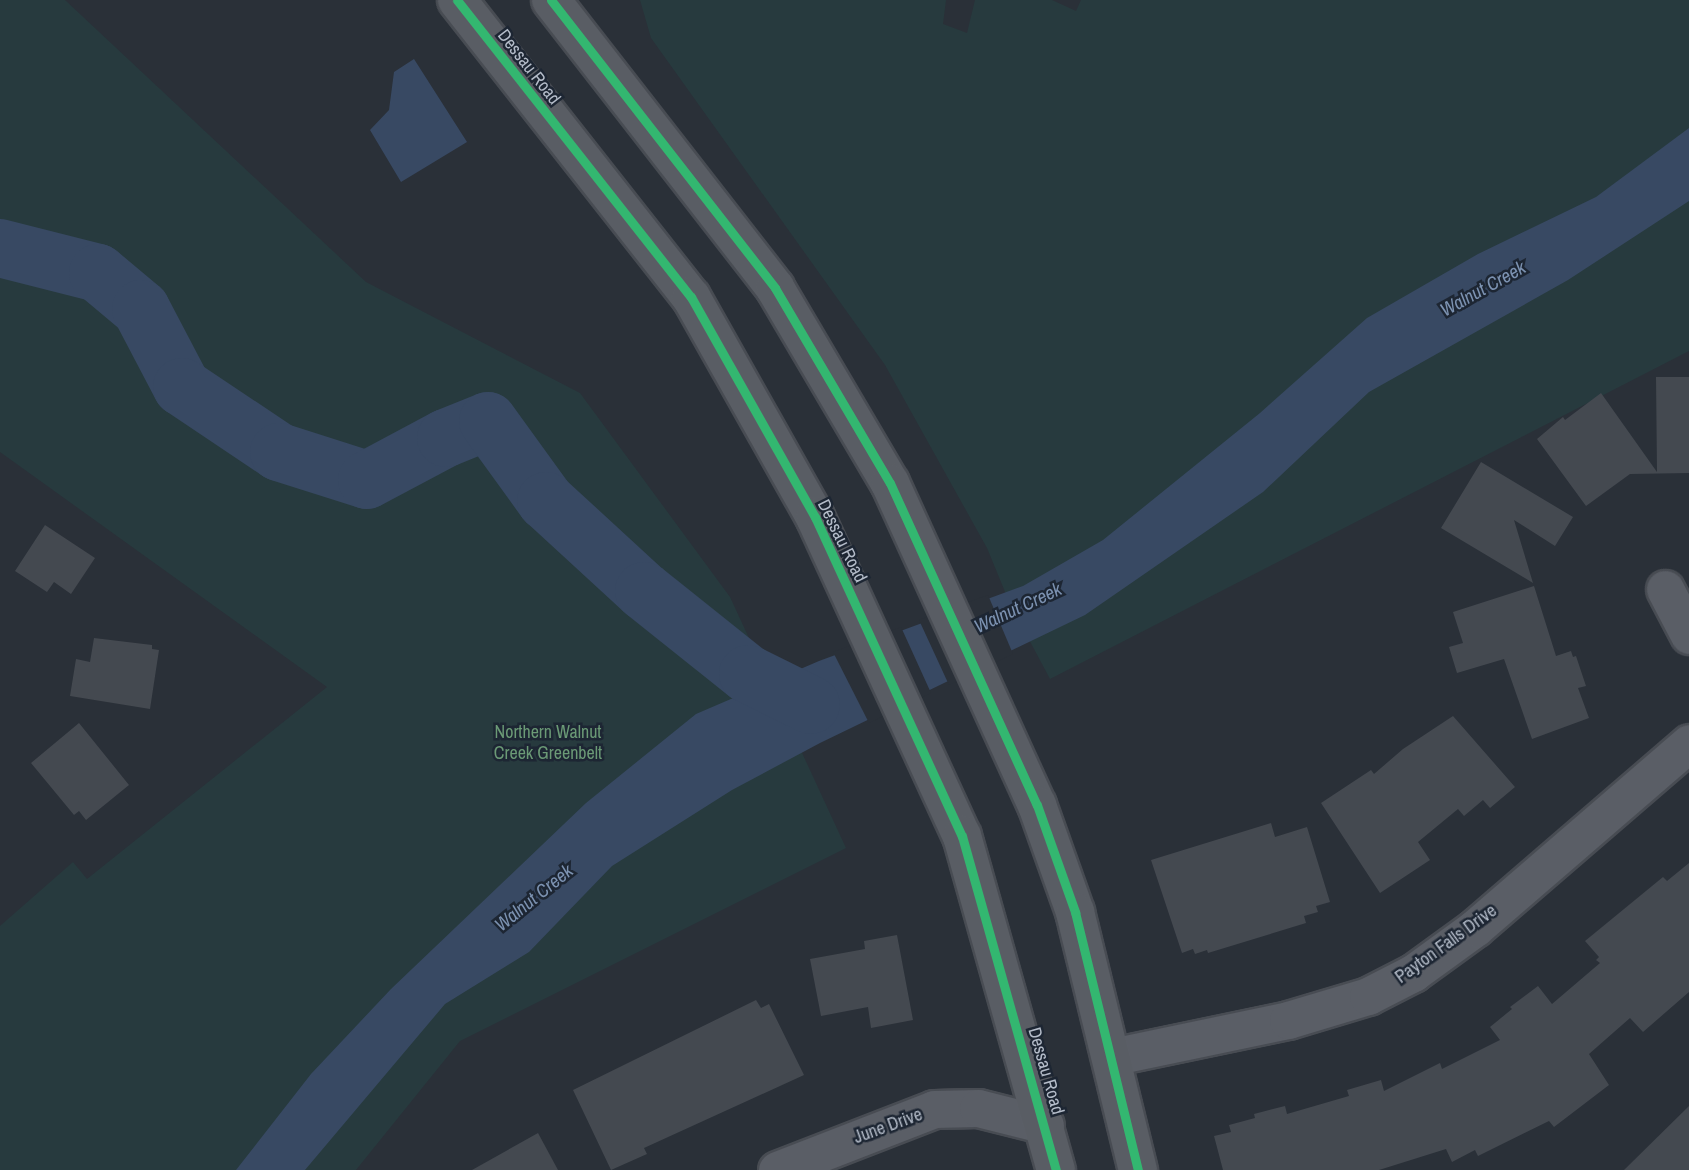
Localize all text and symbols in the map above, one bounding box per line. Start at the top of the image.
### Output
street label: Dessau Road [493,25,565,109]
water label: Walnut Creek [1436,256,1530,322]
street label: Dessau Road [813,496,871,586]
water label: Walnut Creek [971,578,1065,638]
park label: Northern Walnut Creek Greenbelt [494,722,602,764]
water label: Walnut Creek [490,860,578,936]
street label: Payton Falls Drive [1391,900,1501,988]
street label: Dessau Road [1023,1025,1069,1117]
street label: June Drive [851,1104,925,1148]

